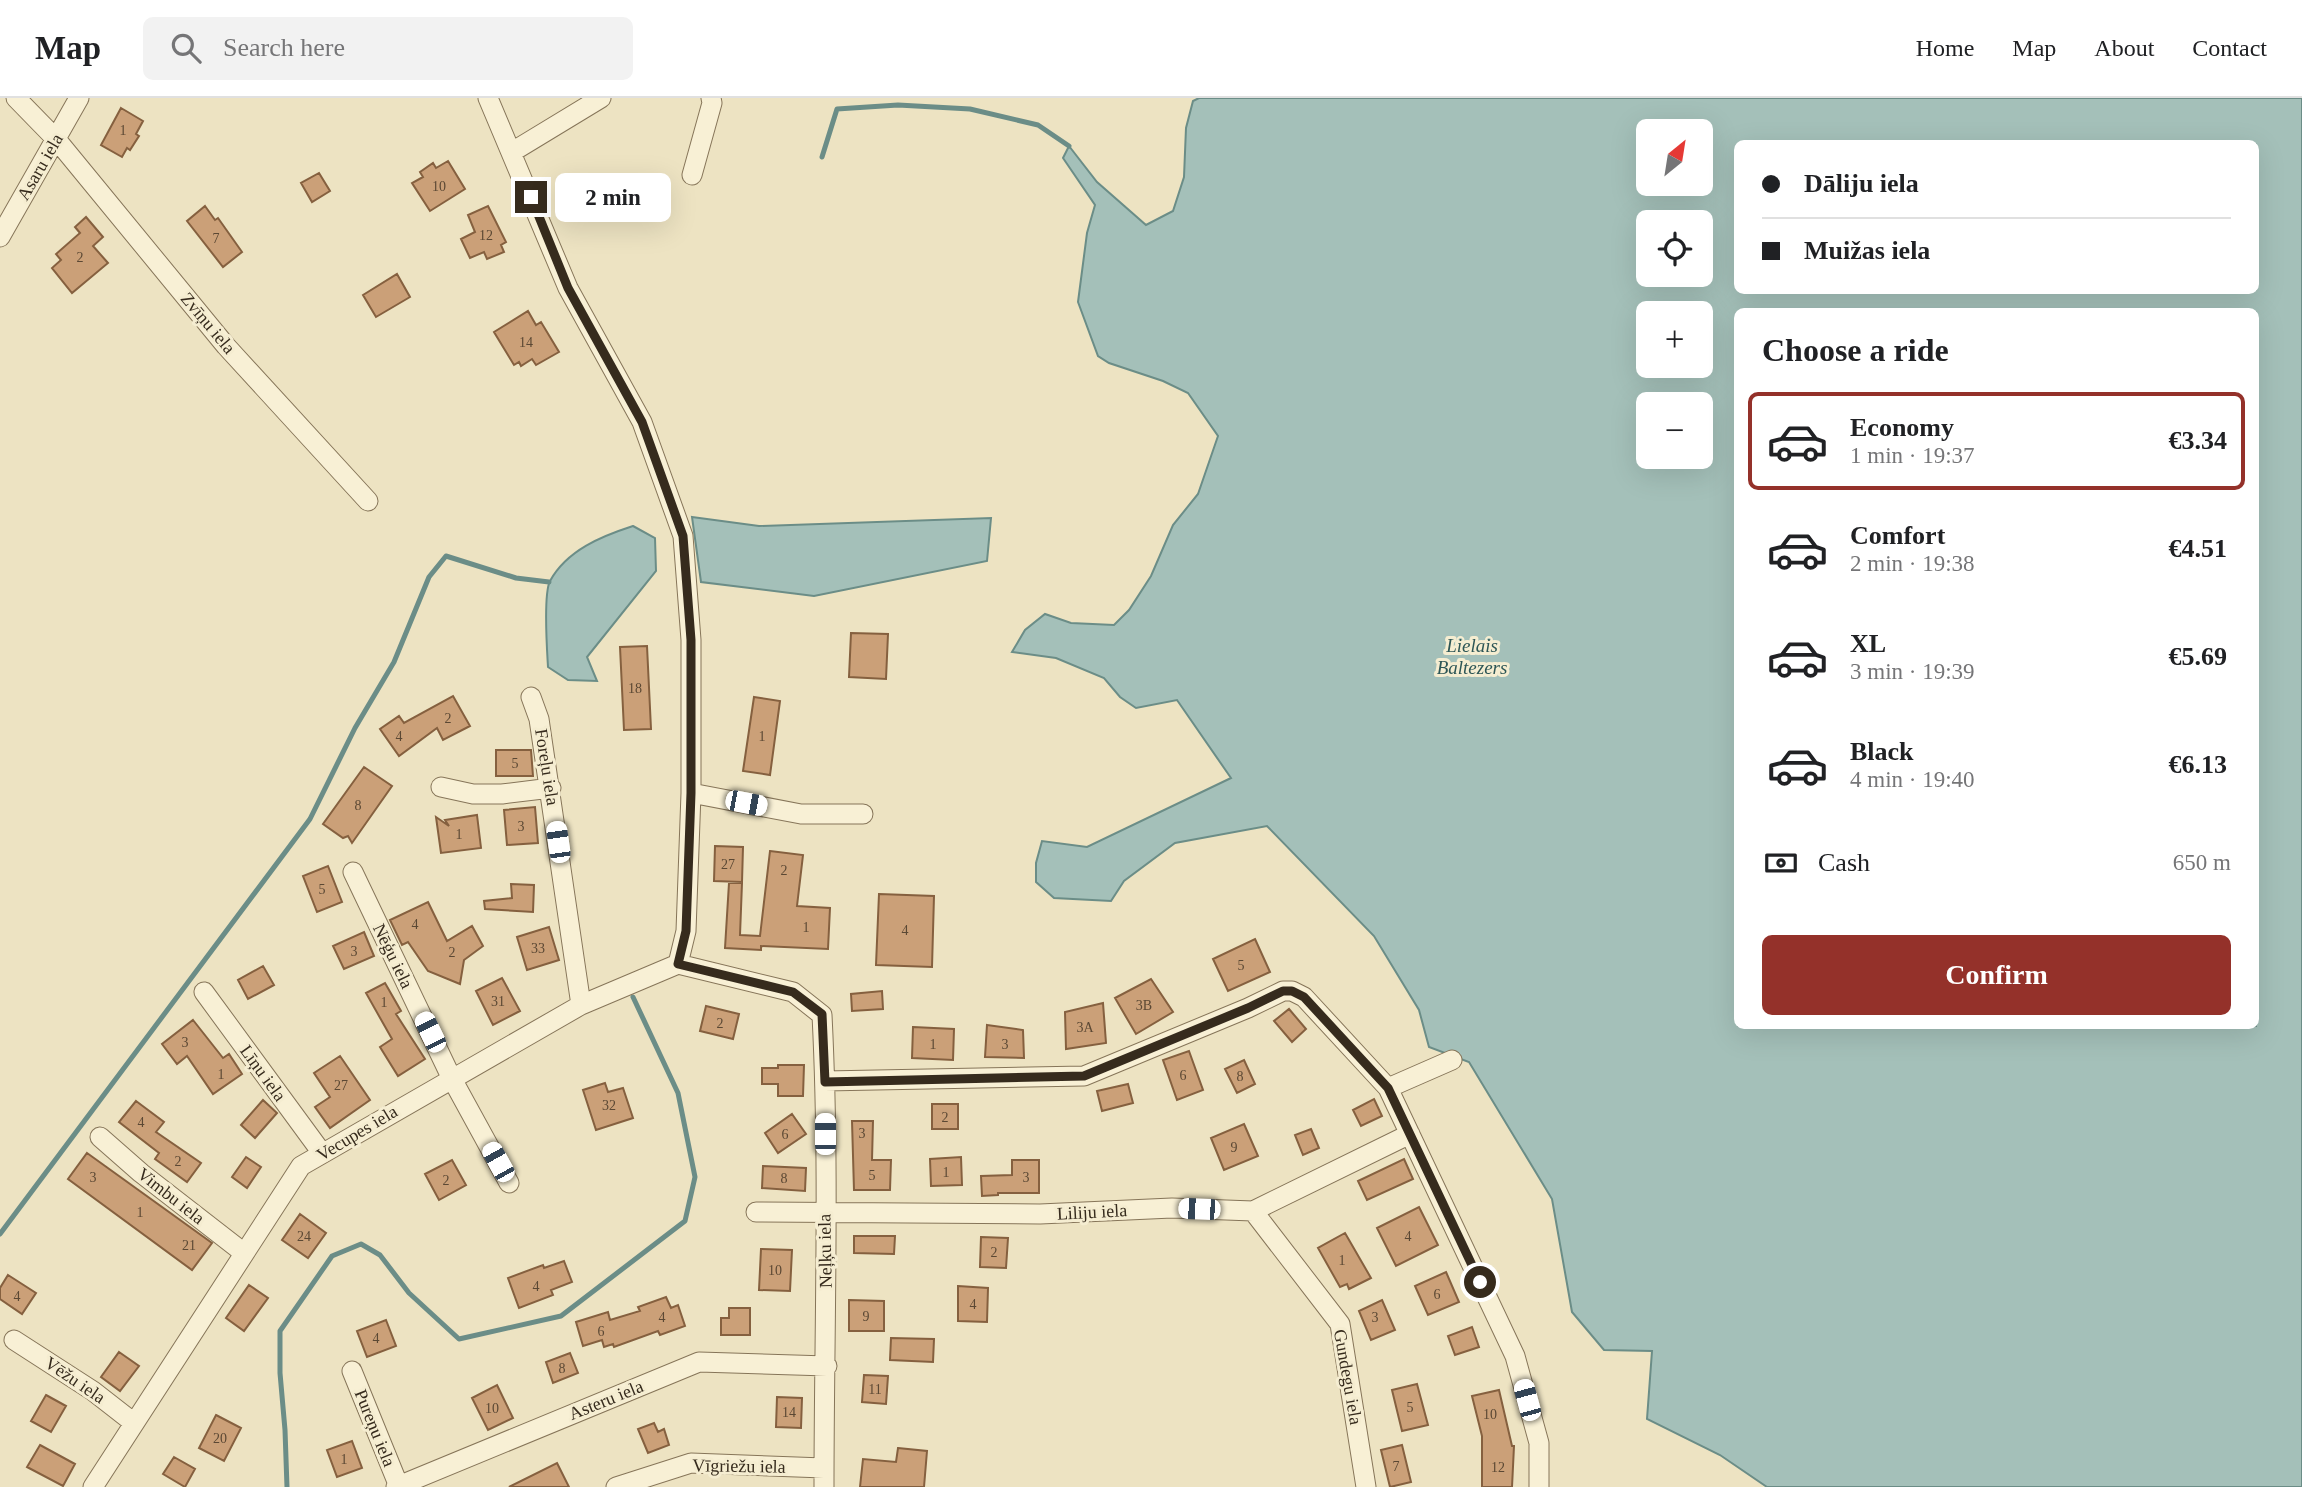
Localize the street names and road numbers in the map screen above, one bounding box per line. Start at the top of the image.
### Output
street label: Asaru iela [13,130,67,204]
street label: Zvīņu iela [177,288,239,358]
street label: Foreļu iela [531,727,563,807]
street label: Nēģu iela [369,920,417,992]
street label: Līņu iela [236,1041,290,1105]
street label: Vecupes iela [313,1101,401,1165]
street label: Vimbu iela [134,1164,208,1228]
street label: Liliju iela [1056,1200,1128,1224]
street label: Neļķu iela [814,1214,836,1288]
street label: Gundegu iela [1330,1328,1366,1426]
street label: Vēžu iela [41,1353,109,1407]
street label: Asteru iela [566,1376,646,1424]
street label: Pureņu iela [350,1386,400,1470]
street label: Vīgriežu iela [692,1455,786,1477]

